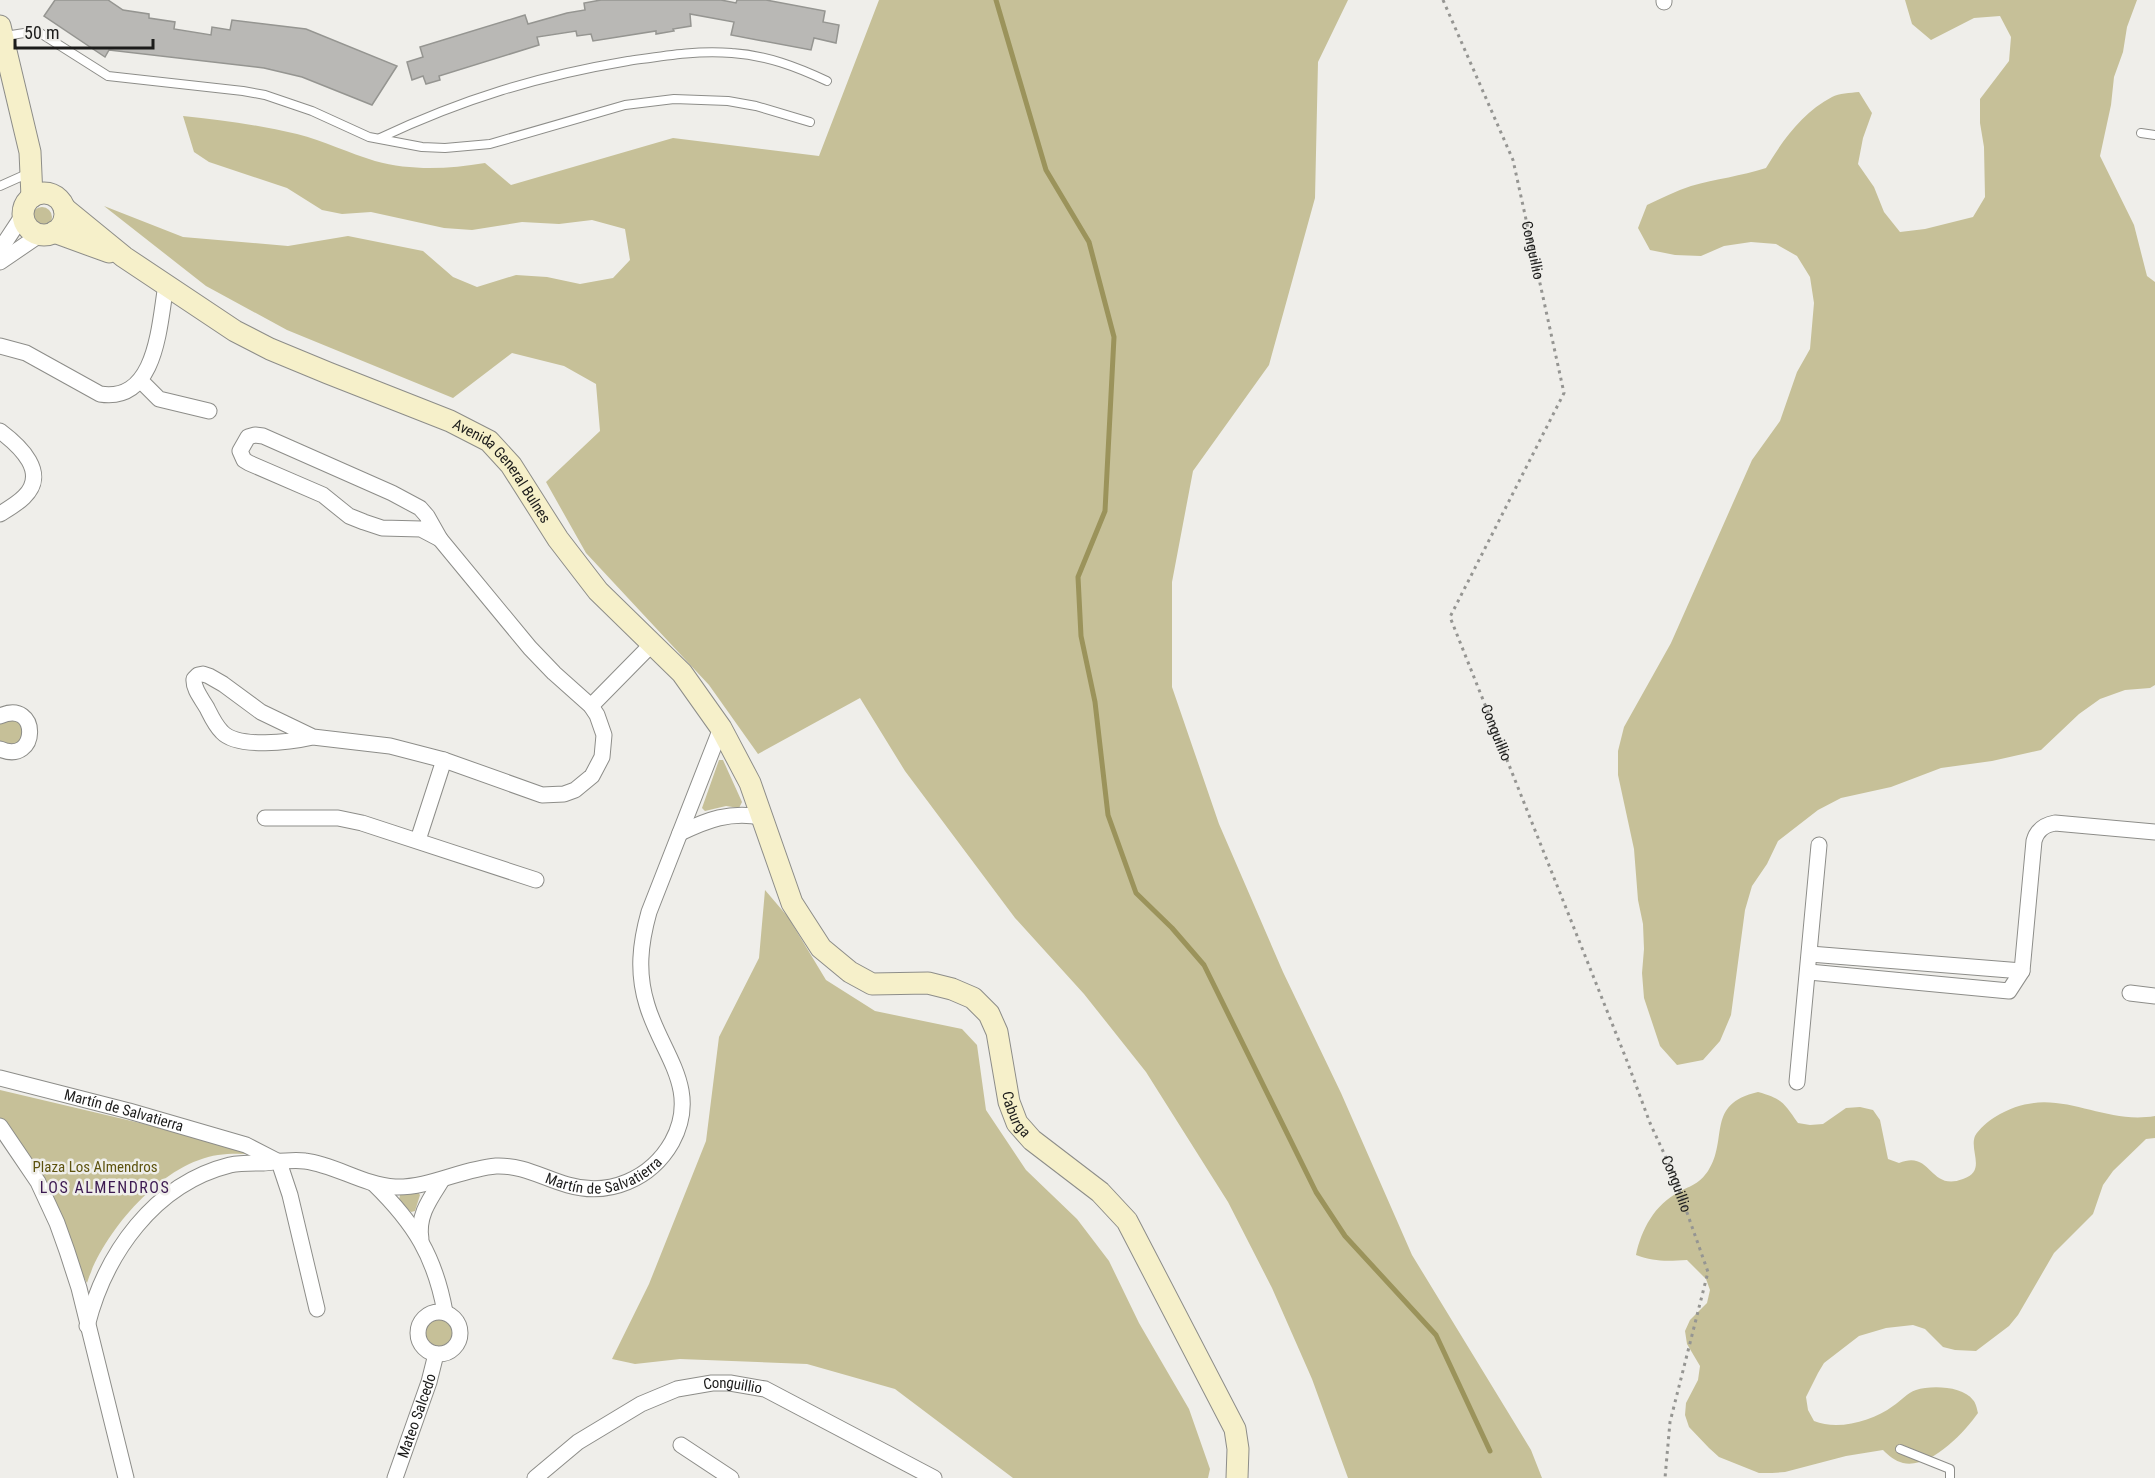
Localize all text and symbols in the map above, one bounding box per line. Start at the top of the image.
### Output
scale bar [15,12,153,50]
text: 50 m [24,22,59,43]
street label: Conguillio [1518,219,1548,281]
street label: Avenida General Bulnes [450,415,555,527]
street label: Conguillio [1477,702,1515,764]
street label: Martín de Salvatierra [62,1086,186,1135]
street label: Caburga [998,1090,1034,1141]
street label: Martín de Salvatierra [543,1153,666,1198]
street label: Conguillio [1657,1153,1695,1215]
park label: Plaza Los Almendros [32,1158,158,1176]
district label: LOS ALMENDROS [40,1178,170,1197]
street label: Mateo Salcedo [394,1372,440,1460]
street label: Conguillio [702,1374,764,1397]

